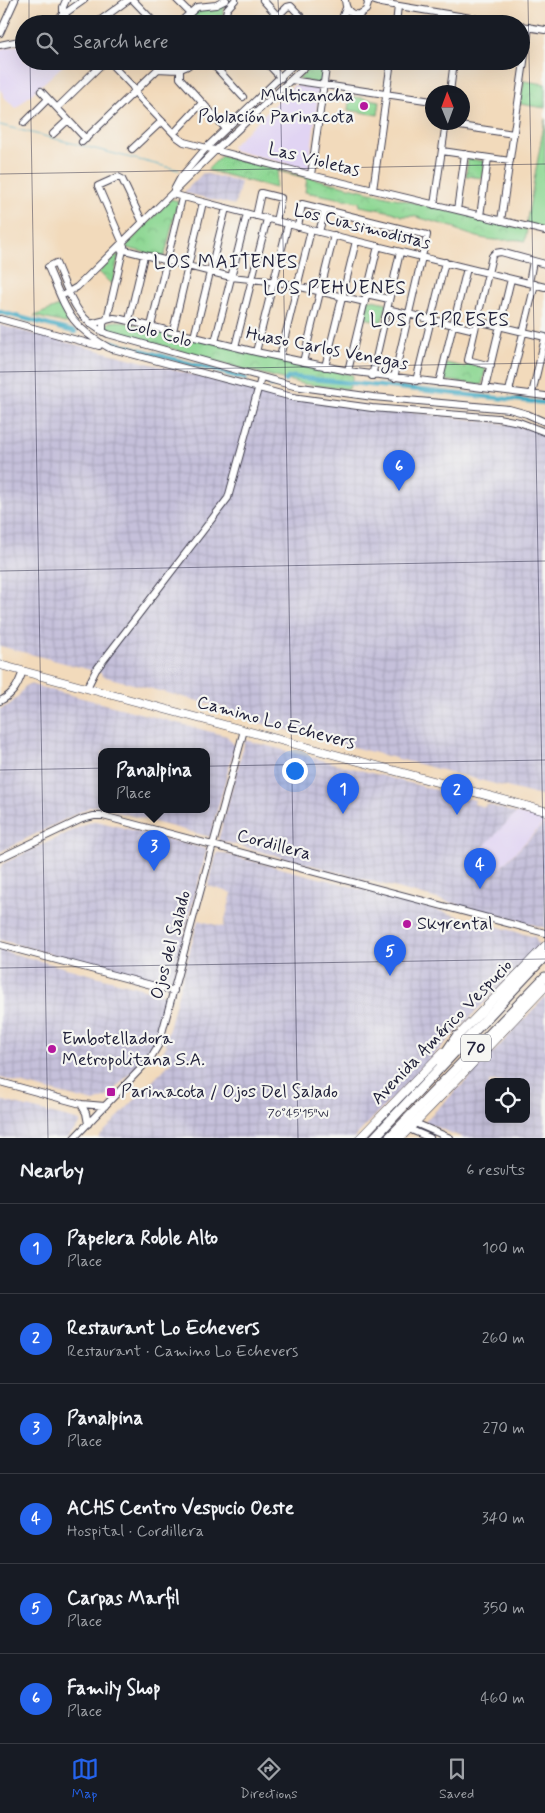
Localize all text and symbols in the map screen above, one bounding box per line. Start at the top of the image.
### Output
search box [15,15,530,70]
icon: search [33,29,61,57]
text: Search here [73,30,169,55]
place label: Multicancha Población Parinacota [198,84,354,129]
north arrow [425,85,470,130]
marker: Multicancha Población Parinacota [358,100,370,112]
street label: Las Violetas [266,137,362,183]
street label: Los Cuasimodistas [291,198,433,256]
district label: LOS MAITENES [154,250,298,275]
district label: LOS PEHUENES [263,276,407,301]
district label: LOS CIPRESES [370,308,510,333]
street label: Colo Colo [123,312,195,354]
street label: Huaso Carlos Venegas [244,321,410,378]
pin: 6 [383,450,415,491]
street label: Camino Lo Echevers [194,690,358,756]
popup [98,748,210,813]
text: Panalpina [116,758,192,783]
your location [282,758,308,784]
pin: 1 [327,773,359,814]
pin: 2 [441,774,473,815]
text: Place [116,783,151,804]
street label: Cordillera [234,824,314,866]
pin: 3 [138,830,170,871]
pin: 4 [464,848,496,889]
street label: Ojos del Salado [145,888,197,1002]
place label: Skyrental [417,912,493,936]
marker: Skyrental [401,918,413,930]
pin: 5 [374,935,406,976]
street label: Avenida Américo Vespucio [366,954,518,1110]
place label: Embotelladora Metropolitana S.A. [62,1027,205,1072]
road number: 70 [461,1034,491,1062]
marker: Embotelladora Metropolitana S.A. [46,1043,58,1055]
map controls [485,1078,530,1123]
button: locate [485,1078,530,1123]
place label: Parinacota / Ojos Del Salado [121,1080,338,1104]
marker: Parinacota / Ojos Del Salado [105,1086,117,1098]
text: 70°45'15"W [267,1106,329,1122]
text: Nearby [20,1157,84,1185]
text: 6 results [466,1160,525,1181]
text: Papelera Roble Alto [67,1226,218,1251]
text: 1 [32,1238,40,1259]
text: 100 m [482,1238,525,1259]
text: Place [67,1251,102,1272]
text: Restaurant Lo Echevers [67,1316,260,1341]
text: 2 [32,1328,40,1349]
text: 260 m [482,1328,525,1349]
text: Restaurant · Camino Lo Echevers [67,1341,298,1362]
text: Panalpina [67,1406,143,1431]
text: 3 [32,1418,40,1439]
text: 270 m [482,1418,525,1439]
text: Place [67,1431,102,1452]
text: ACHS Centro Vespucio Oeste [67,1496,294,1521]
text: 4 [31,1508,41,1529]
text: 340 m [481,1508,525,1529]
text: Hospital · Cordillera [67,1521,204,1542]
text: Carpas Marfil [67,1586,180,1611]
text: 5 [31,1598,41,1619]
text: 350 m [483,1598,525,1619]
text: Place [67,1611,102,1632]
text: Family Shop [67,1676,161,1701]
text: 6 [32,1688,40,1709]
text: 460 m [480,1688,525,1709]
text: Place [67,1701,102,1722]
tab: Map [71,1755,99,1803]
tab: Directions [240,1755,298,1803]
tab: Saved [439,1755,474,1803]

